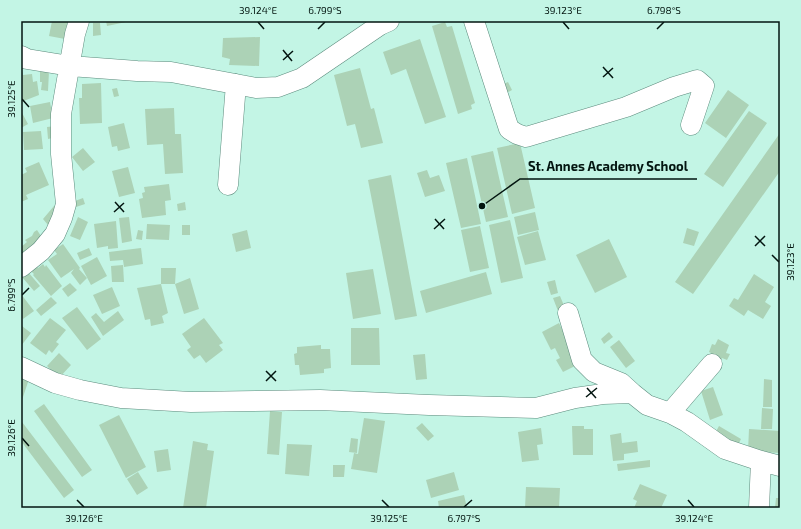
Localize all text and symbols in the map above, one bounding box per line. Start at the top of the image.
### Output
text: 39.124°E [239,4,277,16]
text: 6.799°S [308,4,342,16]
text: 39.123°E [544,4,582,16]
text: 6.798°S [647,4,681,16]
text: 39.125°E [5,80,17,118]
callout: St. Annes Academy School [520,154,697,179]
text: St. Annes Academy School [528,158,689,174]
text: 39.123°E [784,243,796,281]
text: 6.799°S [5,278,17,312]
text: 39.126°E [5,419,17,457]
text: 39.126°E [65,512,103,524]
text: 39.125°E [370,512,408,524]
text: 6.797°S [448,512,481,524]
text: 39.124°E [675,512,713,524]

